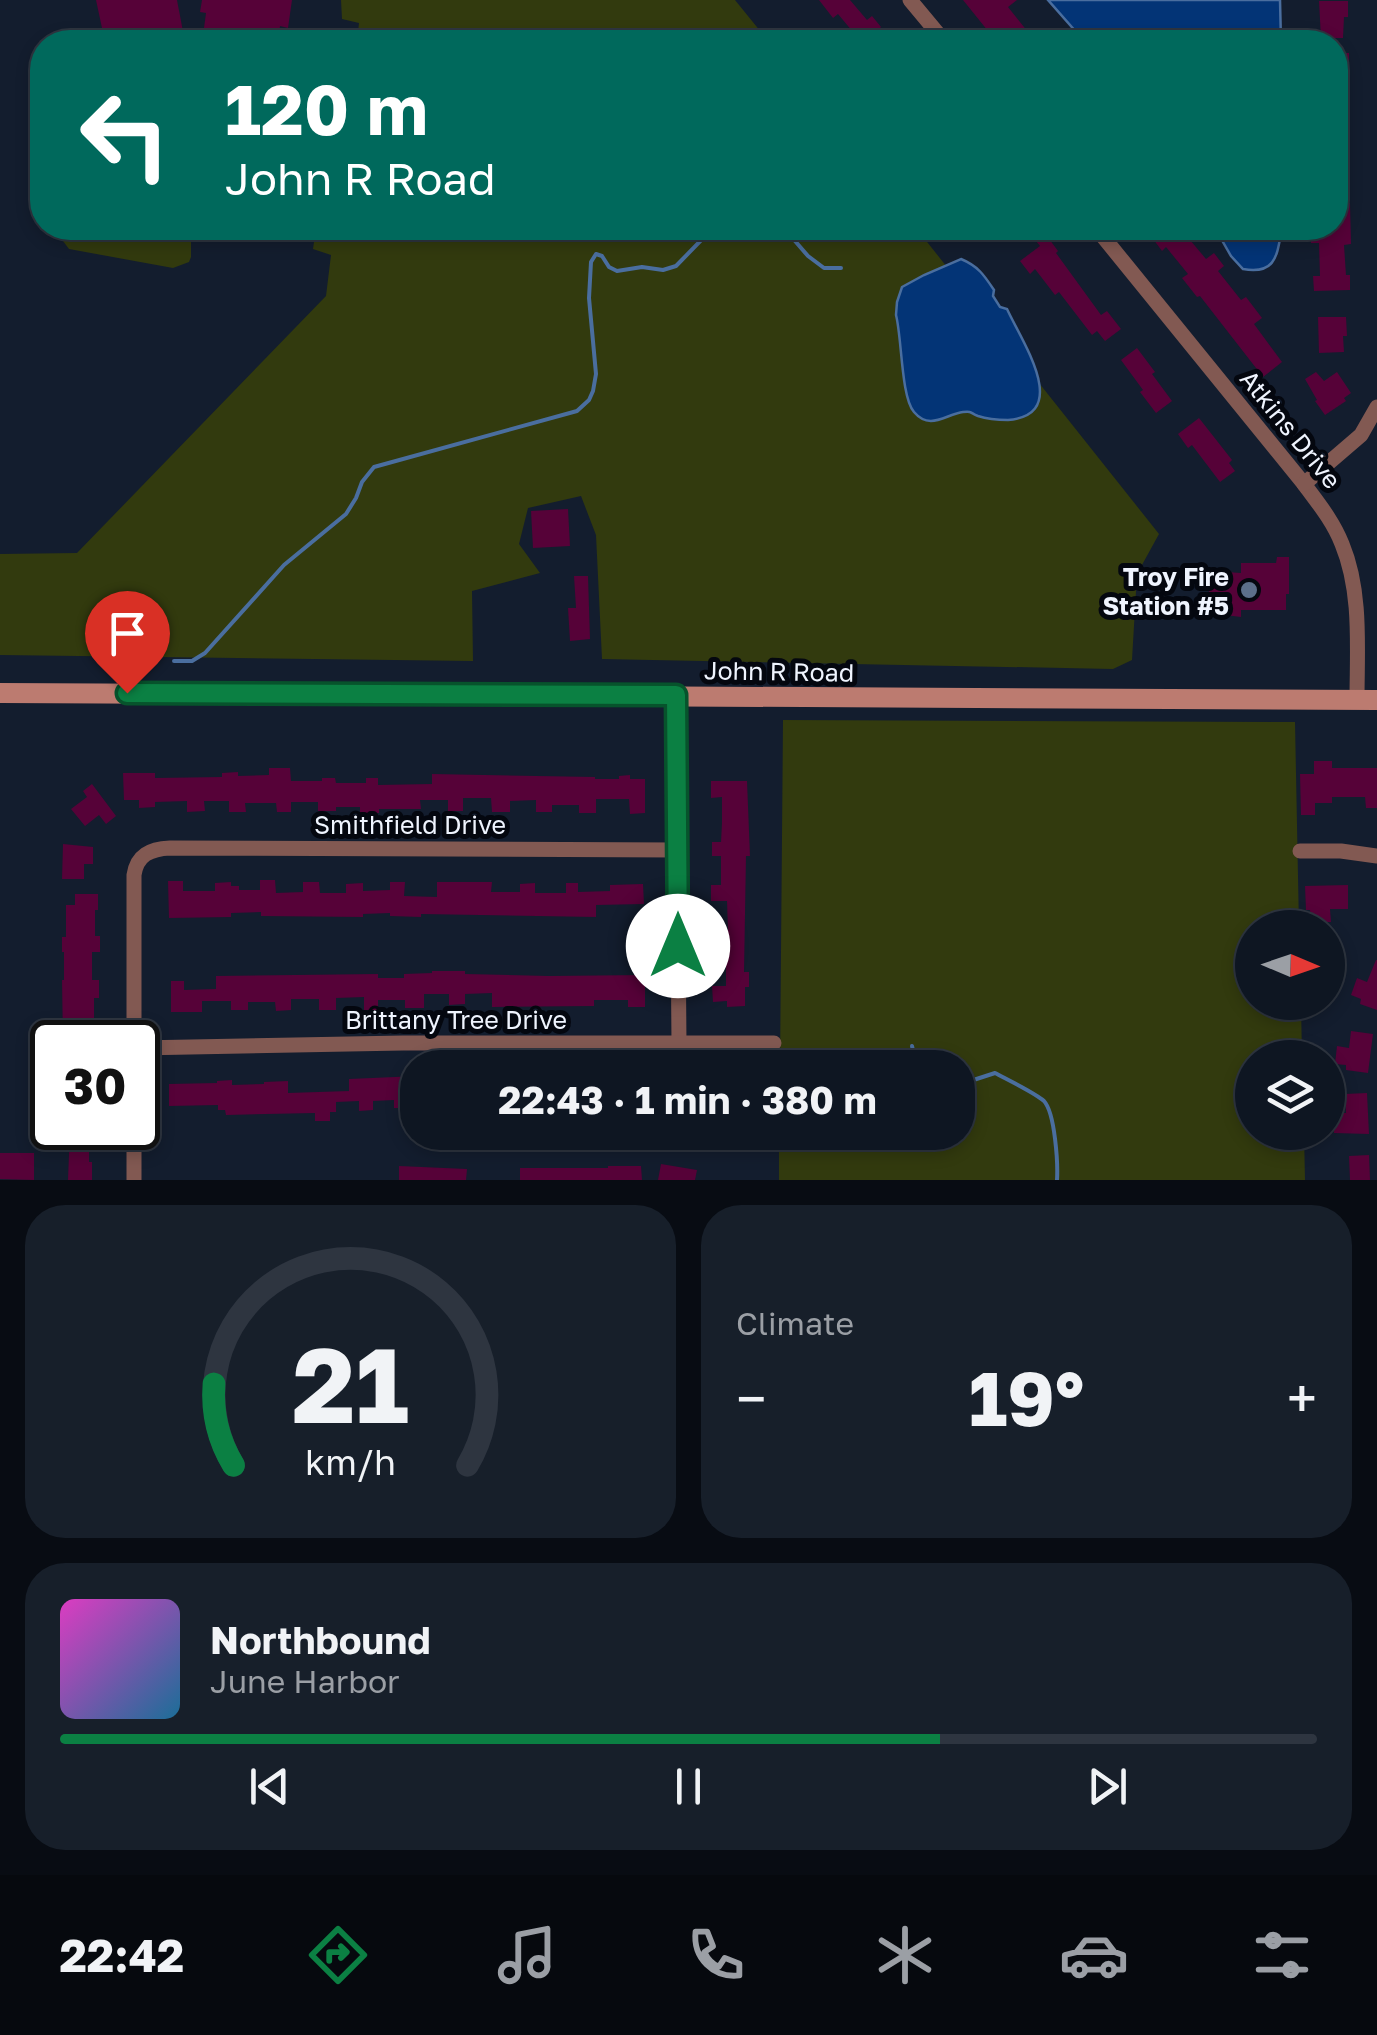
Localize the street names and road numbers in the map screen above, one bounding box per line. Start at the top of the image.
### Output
street label: Atkins Drive [1234,364,1348,494]
street label: John R Road [704,654,854,688]
street label: Smithfield Drive [314,809,506,840]
street label: Brittany Tree Drive [345,1004,567,1035]

